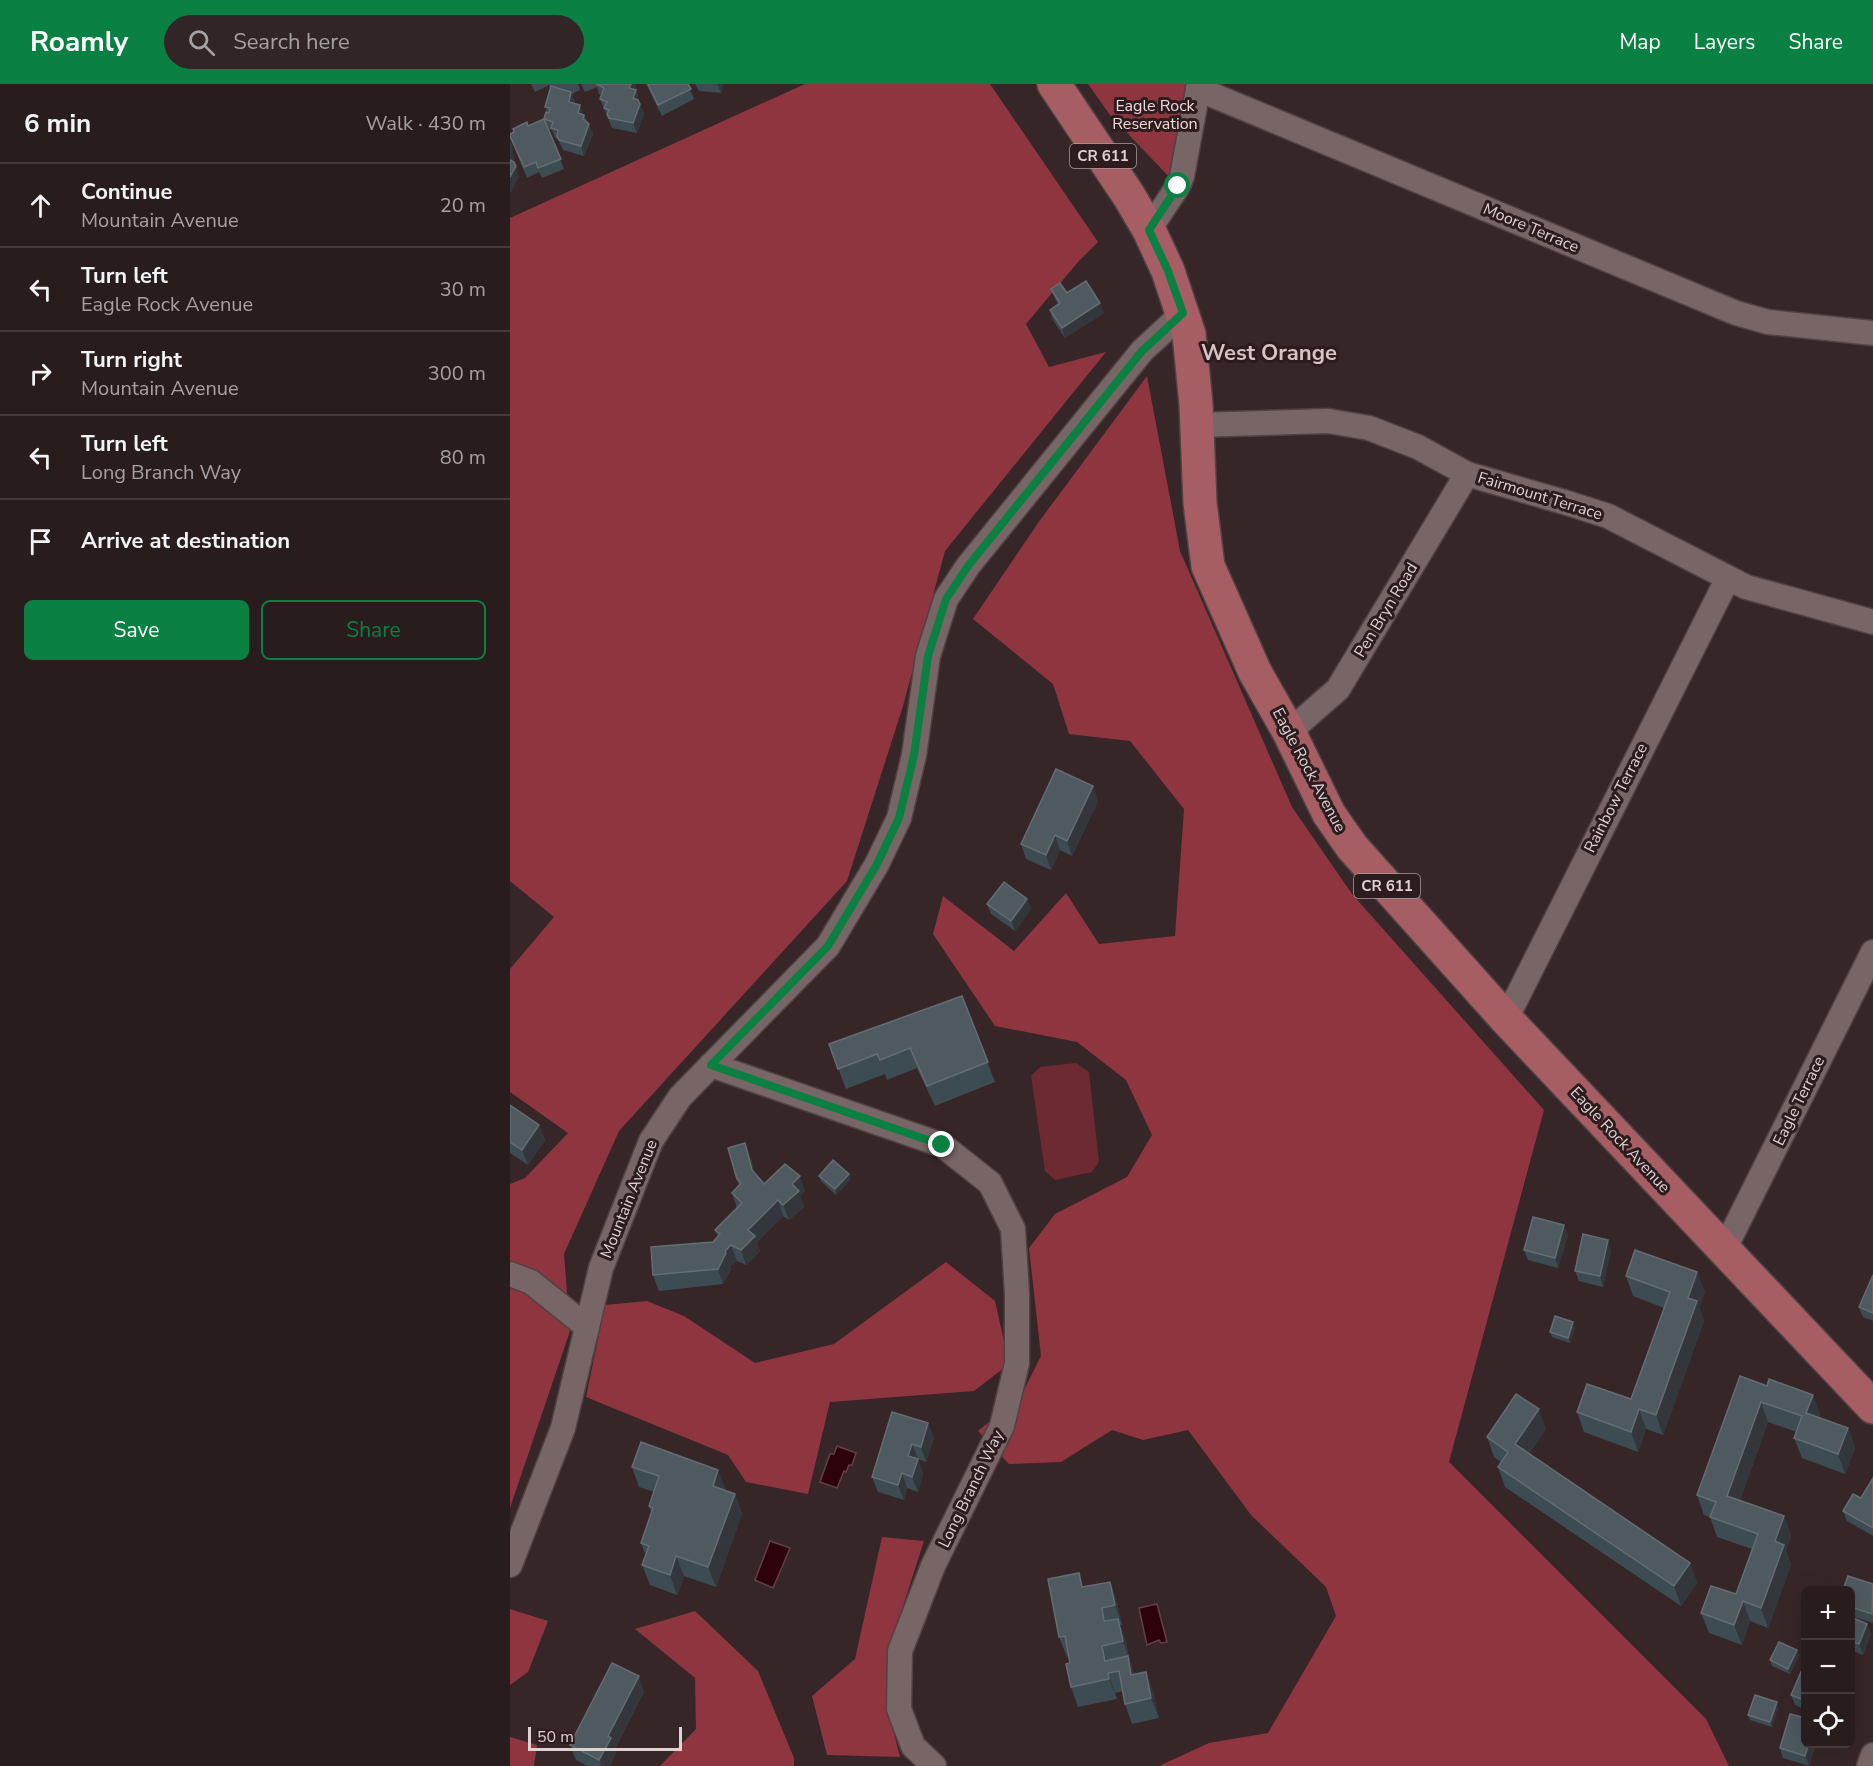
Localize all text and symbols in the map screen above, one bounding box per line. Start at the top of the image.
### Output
search box [164,15,584,69]
text: Roamly [30,23,128,61]
icon: search [185,26,218,59]
text: Search here [233,27,350,57]
text: Map [1619,28,1661,56]
text: Layers [1694,28,1755,56]
text: Share [1788,28,1843,56]
park label: Eagle Rock Reservation [1112,95,1198,135]
text: 6 min [24,106,91,141]
text: Walk · 430 m [366,110,486,137]
road number: CR 611 [1070,144,1136,168]
route start [1164,172,1190,198]
text: Continue [81,177,172,207]
icon: ahead [24,189,57,222]
text: 20 m [440,192,486,219]
street label: Moore Terrace [1480,198,1582,258]
text: Mountain Avenue [81,207,239,234]
text: Turn left [81,261,168,291]
icon: left [24,273,57,306]
text: 30 m [440,276,486,303]
text: Eagle Rock Avenue [81,291,253,318]
district label: West Orange [1201,338,1337,368]
text: Turn right [81,345,182,375]
icon: right [24,357,57,390]
text: 300 m [428,360,486,387]
text: Mountain Avenue [81,375,239,402]
text: Turn left [81,429,168,459]
icon: left [24,441,57,474]
text: 80 m [440,444,486,471]
text: Long Branch Way [81,459,241,486]
street label: Fairmount Terrace [1475,467,1605,525]
icon: arrive [24,525,57,558]
text: Arrive at destination [81,526,290,556]
street label: Pen Bryn Road [1349,558,1423,662]
button: Save [24,600,249,660]
button: Share [261,600,486,660]
street label: Eagle Rock Avenue [1267,704,1351,836]
street label: Rainbow Terrace [1579,739,1653,857]
road number: CR 611 [1354,874,1420,898]
street label: Eagle Terrace [1768,1053,1830,1149]
street label: Eagle Rock Avenue [1565,1082,1675,1198]
route end [928,1131,954,1157]
street label: Mountain Avenue [595,1136,663,1262]
street label: Long Branch Way [933,1426,1009,1551]
map controls [1801,1586,1855,1748]
button: + [1801,1586,1855,1640]
button: − [1801,1640,1855,1694]
button: locate [1801,1694,1855,1748]
scale bar [528,1724,682,1752]
text: 50 m [537,1726,574,1748]

